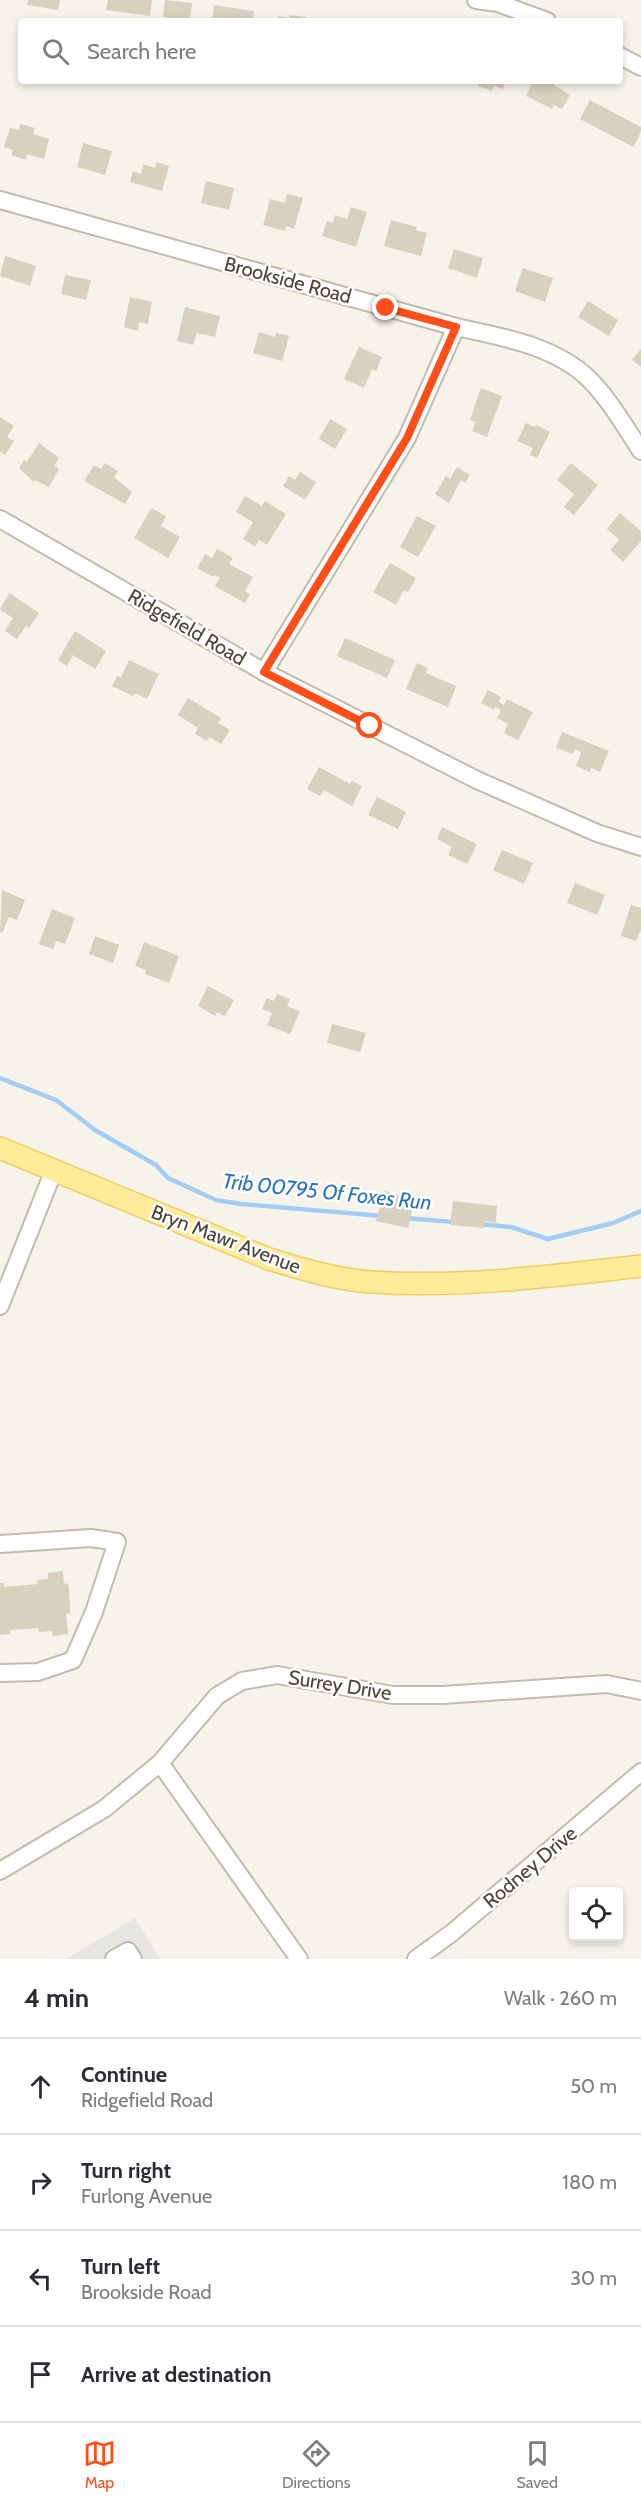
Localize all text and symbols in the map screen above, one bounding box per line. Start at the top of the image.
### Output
search box [18,18,623,84]
icon: search [39,35,72,68]
text: Search here [87,38,196,65]
street label: Brookside Road [222,252,354,308]
route end [372,294,398,320]
street label: Ridgefield Road [124,584,250,670]
route start [356,712,382,738]
water label: Trib 00795 Of Foxes Run [221,1168,433,1215]
street label: Bryn Mawr Avenue [148,1199,304,1279]
street label: Surrey Drive [287,1665,393,1705]
street label: Rodney Drive [478,1821,582,1913]
map controls [569,1887,623,1941]
button: locate [569,1887,623,1941]
text: 4 min [24,1982,89,2014]
text: Walk · 260 m [504,1986,617,2010]
text: Continue [81,2061,167,2088]
icon: ahead [24,2070,57,2103]
text: 50 m [570,2074,617,2098]
text: Ridgefield Road [81,2088,213,2112]
text: Turn right [81,2157,171,2184]
icon: right [24,2166,57,2199]
text: 180 m [562,2170,617,2194]
text: Furlong Avenue [81,2184,212,2208]
text: Turn left [81,2253,160,2280]
icon: left [24,2262,57,2295]
text: 30 m [570,2266,617,2290]
text: Brookside Road [81,2280,212,2304]
icon: arrive [24,2358,57,2391]
text: Arrive at destination [81,2361,271,2388]
tab: Map [83,2437,116,2492]
tab: Directions [282,2437,350,2492]
tab: Saved [516,2437,558,2492]

